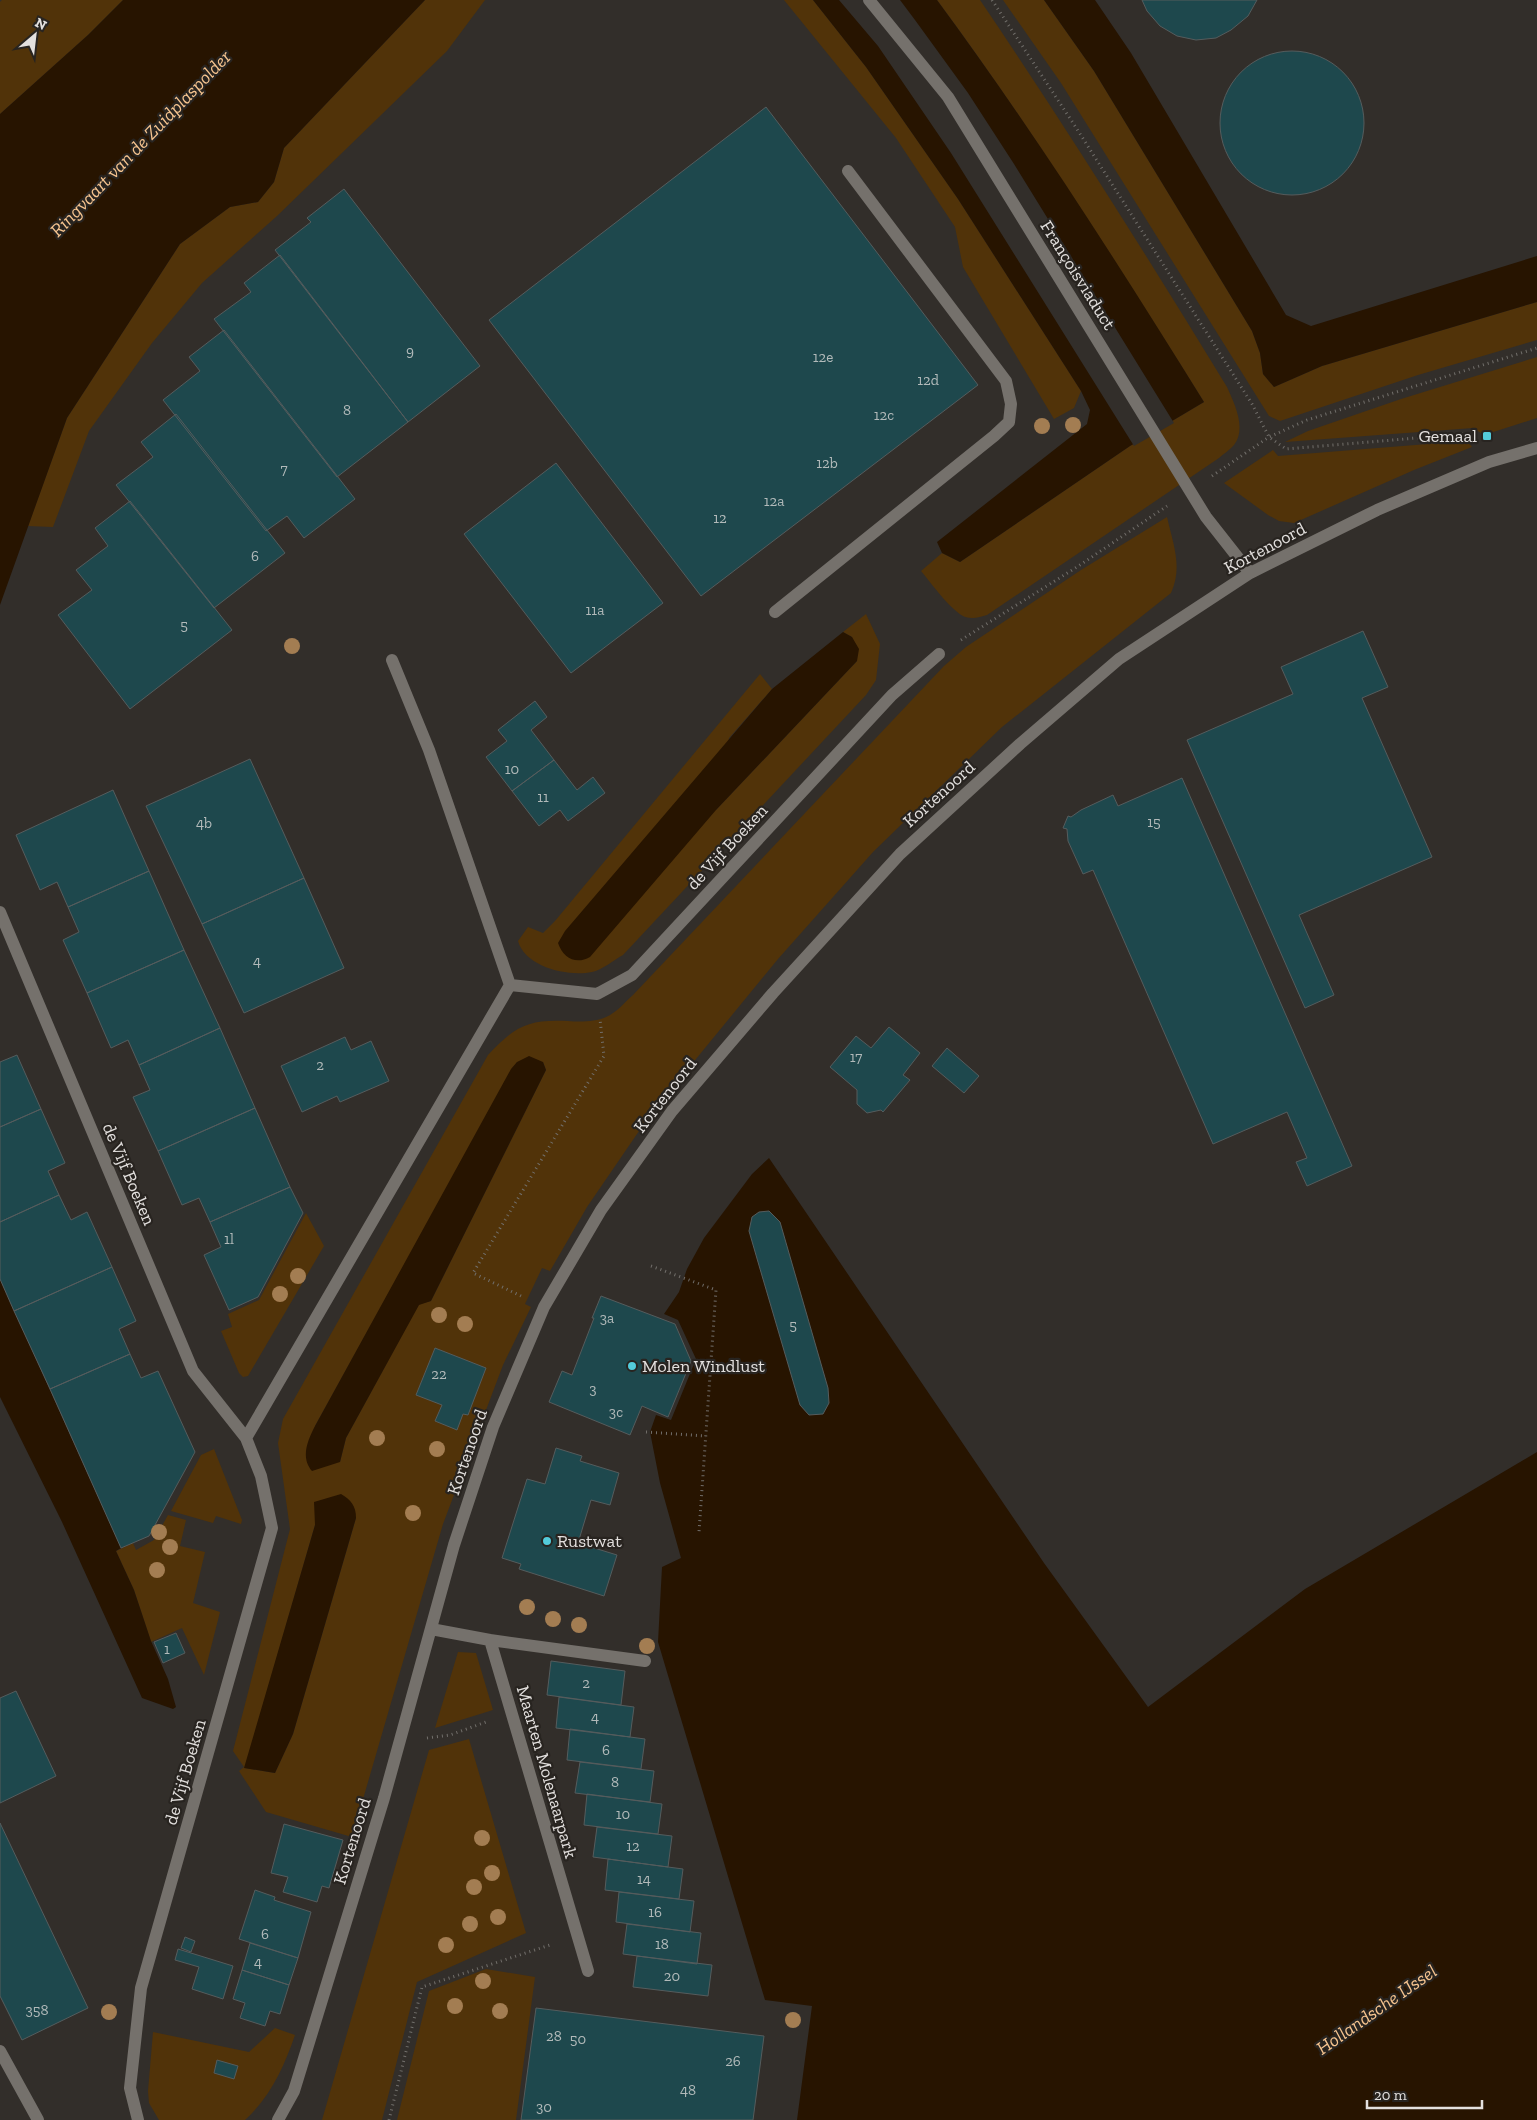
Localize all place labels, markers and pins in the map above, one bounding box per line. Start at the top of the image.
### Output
place label: Gemaal [1418,425,1477,447]
marker: Gemaal [1481,430,1493,442]
place label: Molen Windlust [642,1355,765,1377]
marker: Molen Windlust [626,1360,638,1372]
place label: Rustwat [557,1530,622,1552]
marker: Rustwat [541,1535,553,1547]

